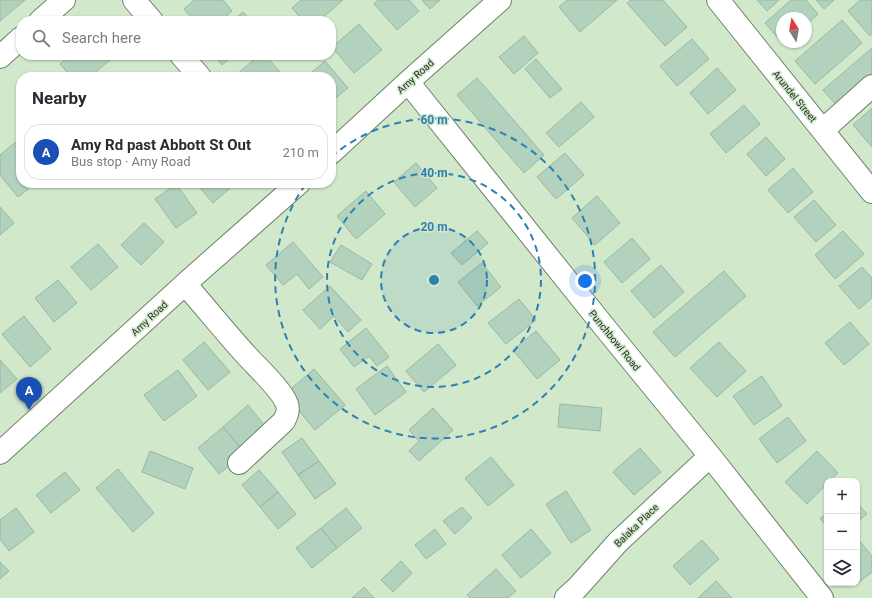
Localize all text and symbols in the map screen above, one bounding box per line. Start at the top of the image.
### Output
north arrow [776,12,812,48]
search box [16,16,336,60]
icon: search [30,27,52,49]
text: Search here [62,29,141,47]
street label: Amy Road [395,57,436,96]
street label: Arundel Street [770,68,819,124]
text: Nearby [32,88,87,108]
text: 60 m [420,113,448,127]
text: Amy Rd past Abbott St Out [71,136,251,154]
text: A [42,145,50,160]
text: 210 m [282,145,319,160]
text: Bus stop · Amy Road [71,154,191,169]
text: 40 m [420,166,448,180]
text: 20 m [420,220,448,234]
your location [575,271,595,291]
centre of rings [427,273,441,287]
street label: Amy Road [129,299,170,338]
street label: Punchbowl Road [587,308,642,373]
pin: A [16,377,42,410]
map controls [824,478,860,586]
button: + [824,478,860,514]
street label: Balaka Place [612,502,661,549]
button: − [824,514,860,550]
button: layers [824,550,860,586]

